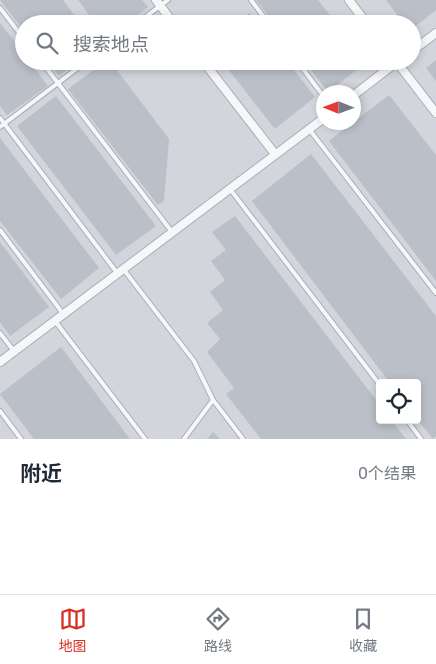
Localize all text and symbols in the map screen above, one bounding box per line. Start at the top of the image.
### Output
search box [15,15,421,70]
icon: search [33,29,61,57]
text: 搜索地点 [73,32,149,55]
north arrow [316,85,361,130]
map controls [376,379,421,424]
button: locate [376,379,421,424]
text: 附近 [20,460,62,486]
text: 0个结果 [358,463,416,483]
tab: 地图 [59,605,87,655]
tab: 路线 [204,605,232,655]
tab: 收藏 [349,605,377,655]

